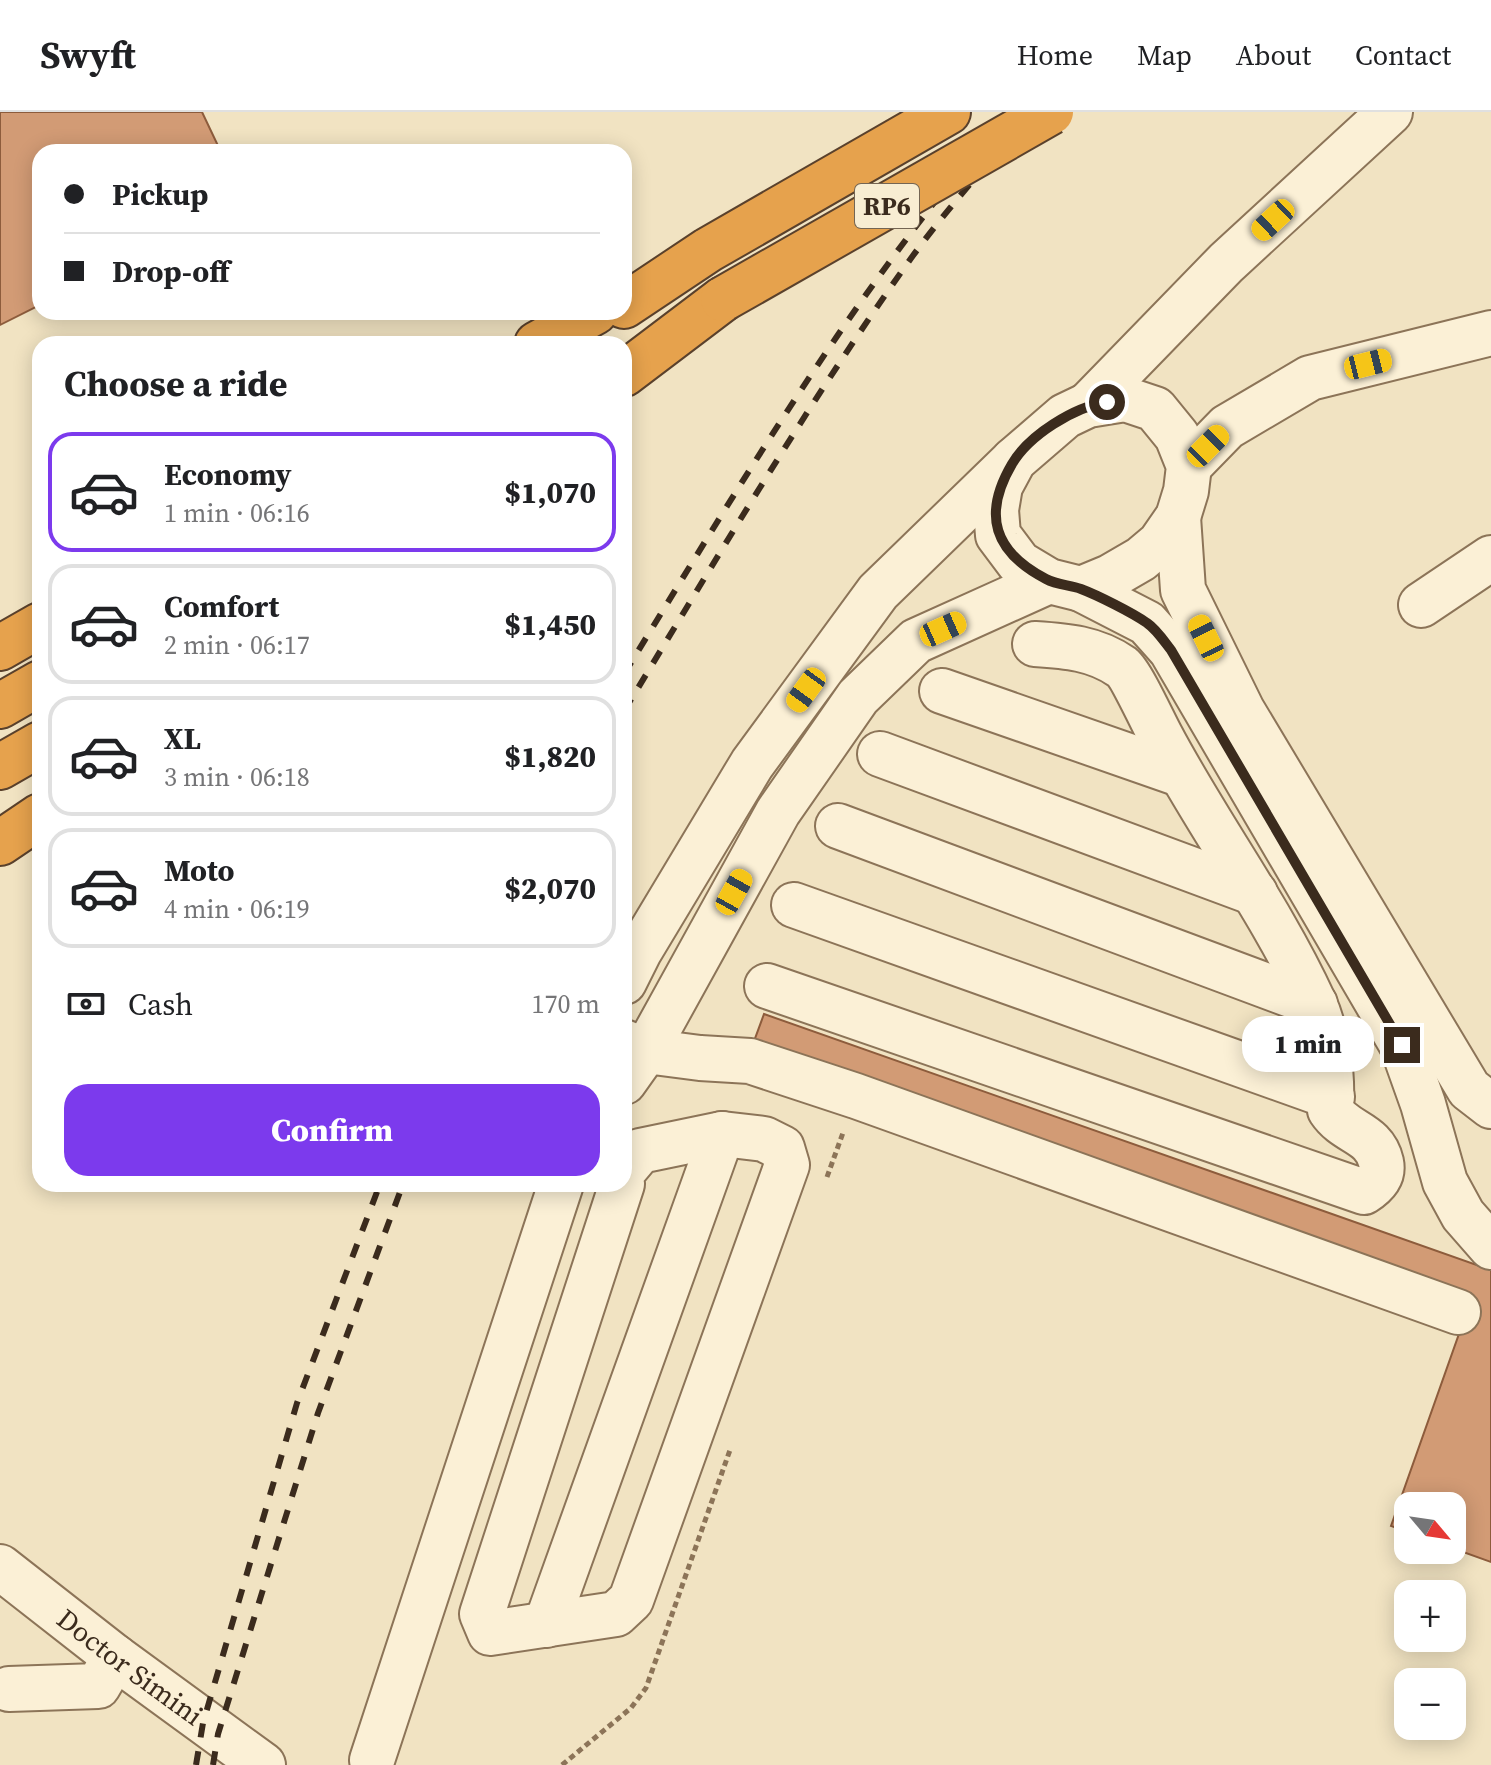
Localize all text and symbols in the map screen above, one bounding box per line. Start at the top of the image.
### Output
text: Swyft [40,29,136,81]
text: Home [1017,36,1093,74]
text: Map [1137,36,1192,74]
text: About [1236,36,1311,74]
text: Contact [1355,36,1451,74]
text: Pickup [112,174,208,215]
road number: RP6 [855,184,919,228]
car [1247,195,1299,245]
text: Drop-off [112,251,230,292]
car [1342,347,1394,381]
text: Choose a ride [64,359,287,408]
route start [1089,384,1125,420]
car [1183,421,1233,471]
text: Economy [164,454,292,495]
icon: car [68,456,140,528]
text: $1,070 [504,472,596,513]
text: 1 min · 06:16 [164,495,310,531]
text: Comfort [164,586,279,627]
icon: car [68,588,140,660]
text: $1,450 [504,604,596,645]
car [916,608,970,650]
car [1185,611,1227,665]
text: 2 min · 06:17 [164,627,310,663]
car [782,664,830,716]
text: XL [164,718,201,759]
icon: car [68,720,140,792]
text: $1,820 [504,736,596,777]
text: 3 min · 06:18 [164,759,310,795]
text: Moto [164,850,235,891]
icon: car [68,852,140,924]
car [712,865,756,919]
text: $2,070 [504,868,596,909]
text: 4 min · 06:19 [164,891,310,927]
icon: cash [64,982,108,1026]
text: Cash [128,984,193,1025]
text: 170 m [532,986,600,1022]
callout: 1 min [1242,1017,1374,1073]
text: 1 min [1274,1026,1342,1062]
route end [1384,1027,1420,1063]
button: Confirm [64,1084,600,1176]
north arrow [1394,1492,1466,1564]
map controls [1394,1492,1466,1740]
button: + [1394,1580,1466,1652]
street label: Doctor Simini [49,1600,211,1734]
button: − [1394,1668,1466,1740]

